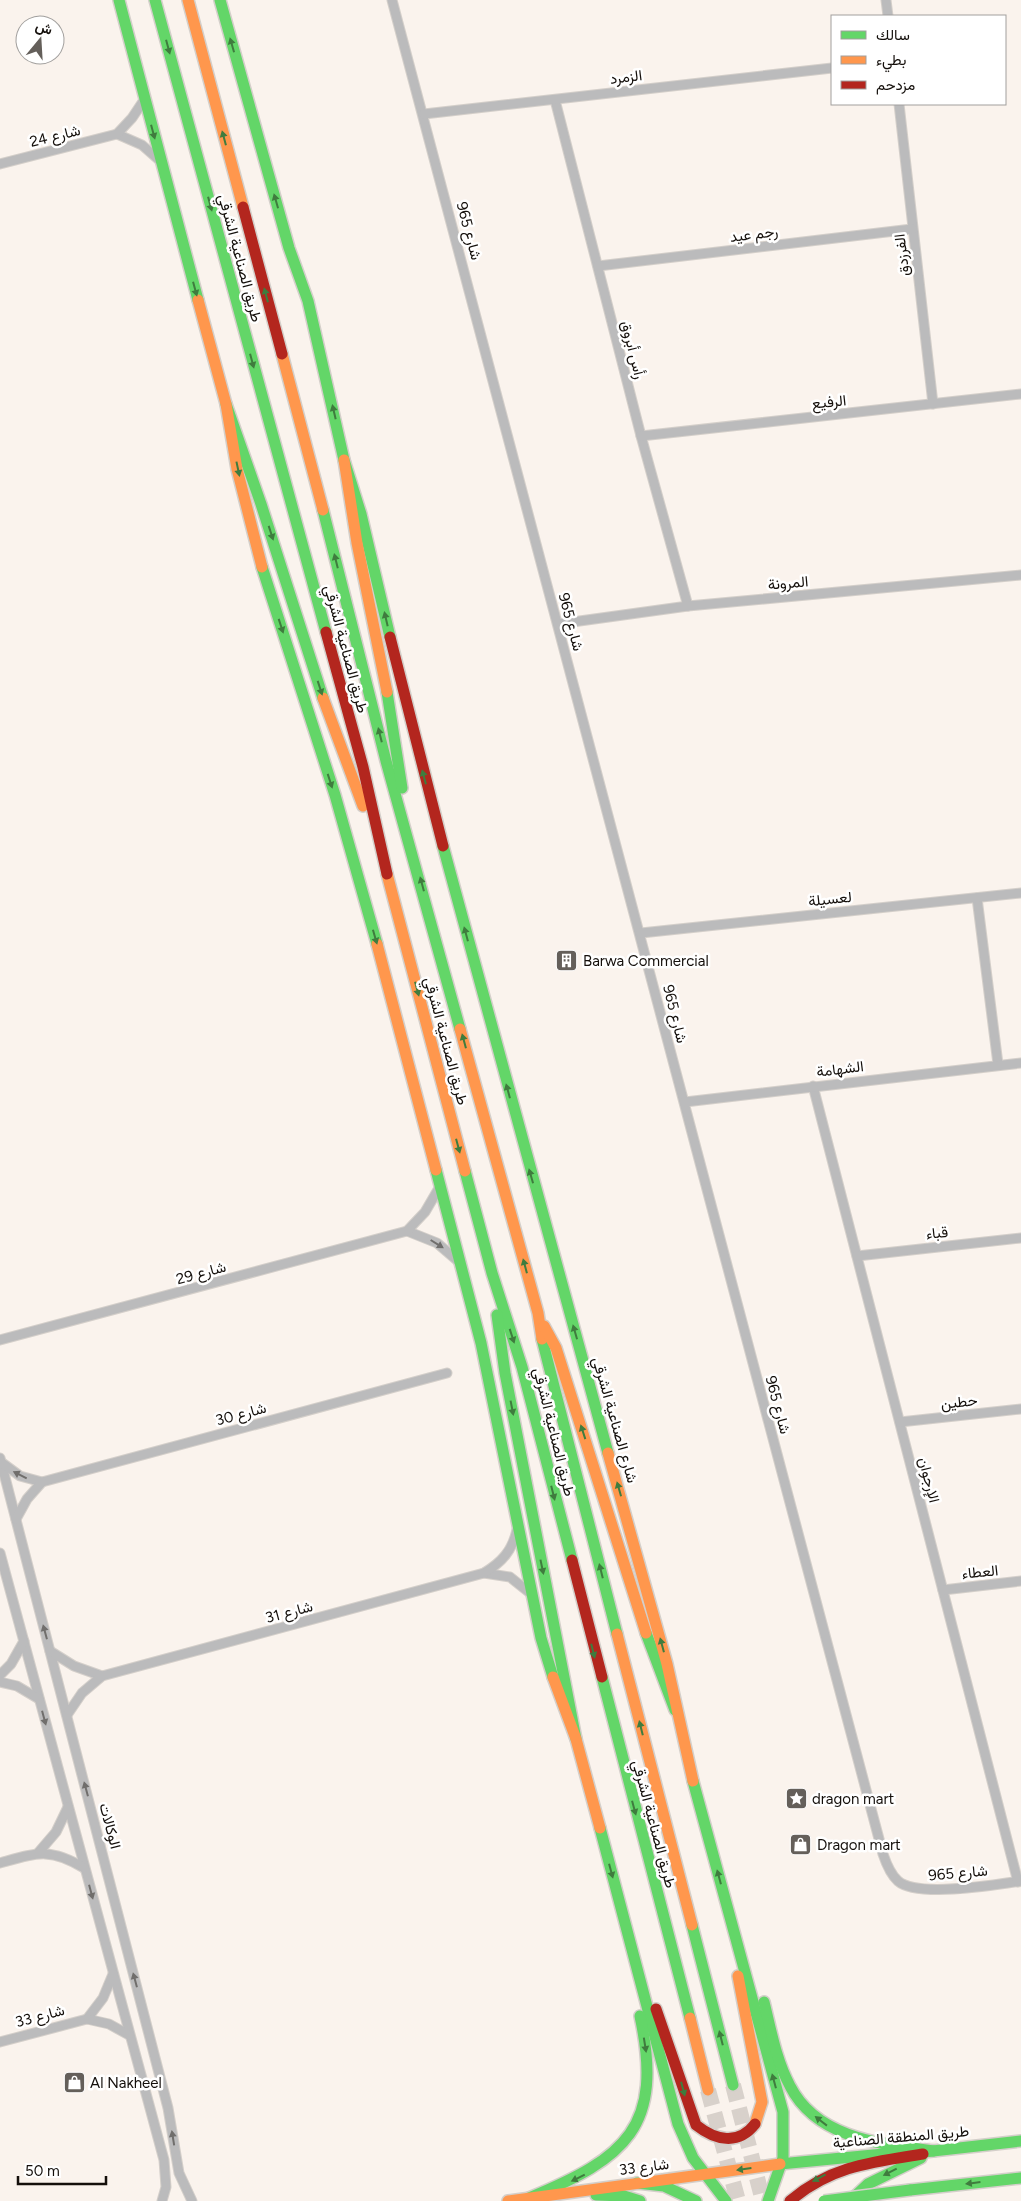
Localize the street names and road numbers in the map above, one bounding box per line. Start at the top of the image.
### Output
street label: الزمرد [609,66,643,88]
street label: شارع 24 [28,121,83,153]
street label: طريق الصناعية الشرقي [210,192,266,325]
street label: شارع 965 [451,200,485,263]
street label: رجم عيد [729,222,779,247]
street label: الفرزدق [890,233,914,277]
street label: رأس أبروق [616,319,649,381]
street label: الرفيع [811,391,847,415]
street label: المرونة [767,572,809,594]
street label: طريق الصناعية الشرقي [316,583,372,716]
street label: شارع 965 [553,591,587,654]
street label: لعسيلة [807,888,853,910]
street label: طريق الصناعية الشرقي [416,975,472,1108]
street label: شارع 965 [657,983,691,1046]
street label: الشهامة [815,1057,865,1081]
street label: قباء [925,1223,949,1243]
street label: شارع 29 [174,1258,229,1290]
street label: شارع الصناعية الشرقي [585,1355,642,1486]
street label: طريق الصناعية الشرقي [525,1366,579,1499]
street label: شارع 965 [760,1374,794,1437]
street label: حطين [940,1391,978,1414]
street label: شارع 30 [214,1399,269,1431]
street label: الإرجوان [914,1455,943,1505]
street label: العطاء [961,1561,999,1583]
street label: شارع 31 [263,1597,315,1629]
street label: طريق الصناعية الشرقي [624,1758,680,1891]
street label: الوكالات [95,1801,125,1851]
street label: شارع 965 [928,1861,989,1887]
street label: شارع 33 [13,2001,67,2033]
street label: طريق المنطقة الصناعية [832,2122,970,2153]
street label: شارع 33 [618,2155,670,2181]

